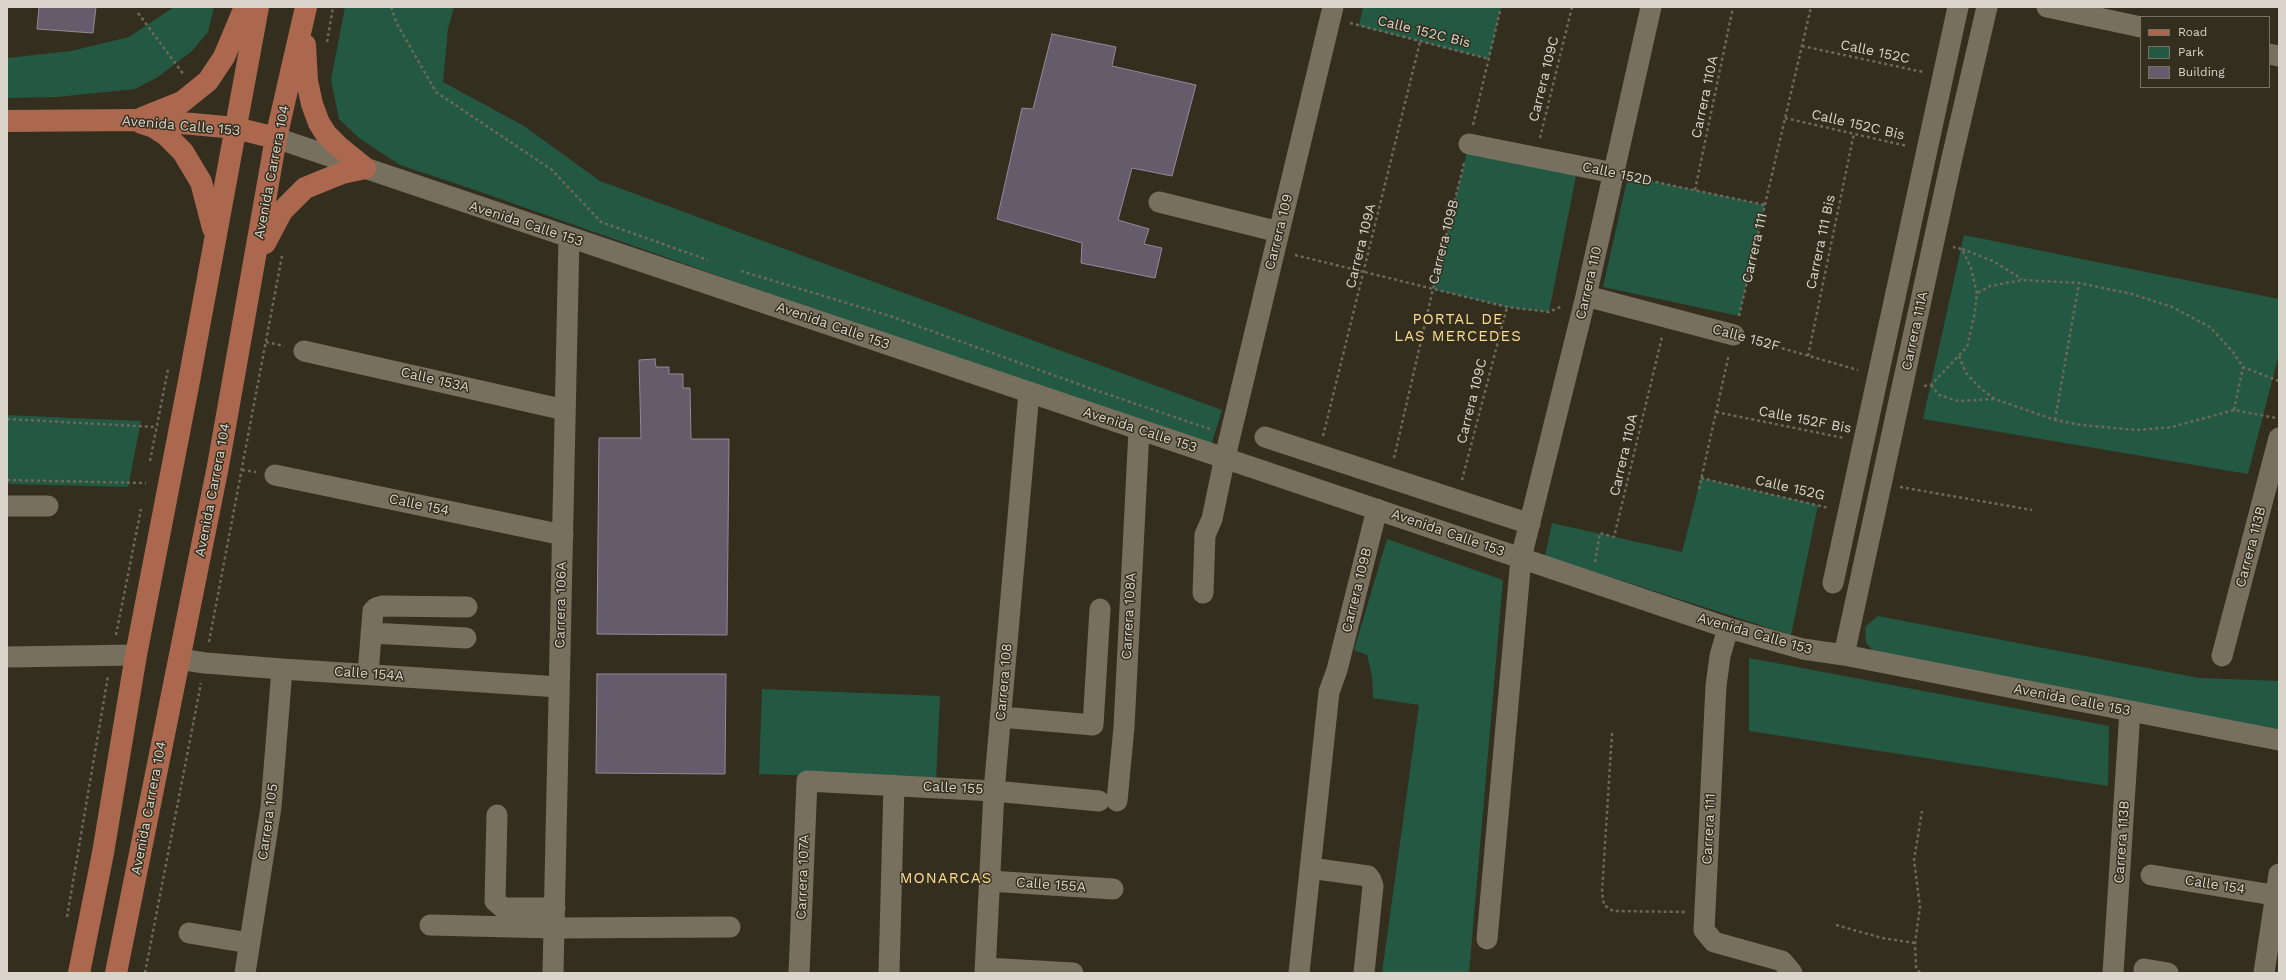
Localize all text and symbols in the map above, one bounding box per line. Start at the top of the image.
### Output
street label: Calle 152C Bis [1376,12,1472,52]
legend [2140,16,2270,88]
text: Road [2178,25,2207,39]
street label: Carrera 109C [1525,35,1563,123]
street label: Calle 152C [1839,36,1911,68]
text: Park [2178,45,2204,59]
street label: Carrera 110A [1688,54,1722,140]
text: Building [2178,65,2225,79]
street label: Avenida Carrera 104 [251,104,293,240]
street label: Calle 152C Bis [1810,106,1906,144]
street label: Avenida Calle 153 [121,112,241,140]
street label: Calle 152D [1581,158,1653,190]
street label: Carrera 109 [1261,192,1297,272]
street label: Carrera 111 Bis [1803,193,1839,291]
street label: Avenida Calle 153 [467,198,585,250]
street label: Carrera 109B [1425,198,1463,286]
street label: Carrera 109A [1342,202,1380,290]
street label: Carrera 111 [1739,211,1771,285]
street label: Carrera 110 [1572,245,1606,321]
street label: Carrera 111A [1898,290,1932,372]
street label: Avenida Calle 153 [774,299,892,353]
district label: PORTAL DE LAS MERCEDES [1394,311,1522,346]
street label: Calle 152F [1710,321,1782,355]
street label: Carrera 109C [1453,357,1491,445]
street label: Calle 153A [399,364,471,396]
street label: Calle 152F Bis [1757,403,1853,437]
street label: Avenida Calle 153 [1081,404,1199,456]
street label: Carrera 110A [1606,412,1642,498]
street label: Avenida Carrera 104 [192,422,234,558]
street label: Calle 152G [1754,472,1826,504]
street label: Calle 154 [387,490,451,520]
street label: Carrera 113B [2232,505,2270,589]
street label: Avenida Calle 153 [1389,506,1507,560]
street label: Carrera 109B [1338,546,1376,634]
street label: Carrera 106A [552,561,570,649]
street label: Carrera 108A [1118,572,1140,660]
street label: Avenida Calle 153 [1696,610,1814,658]
street label: Carrera 108 [992,643,1016,721]
street label: Calle 154A [333,663,405,685]
street label: Avenida Calle 153 [2012,680,2132,720]
street label: Avenida Carrera 104 [128,740,170,876]
street label: Calle 155 [922,778,984,798]
street label: Carrera 105 [254,783,282,861]
street label: Carrera 111 [1699,793,1719,865]
street label: Carrera 113B [2111,800,2133,884]
street label: Carrera 107A [793,834,813,920]
district label: MONARCAS [900,870,992,888]
street label: Calle 154 [2184,872,2246,898]
street label: Calle 155A [1016,874,1086,896]

